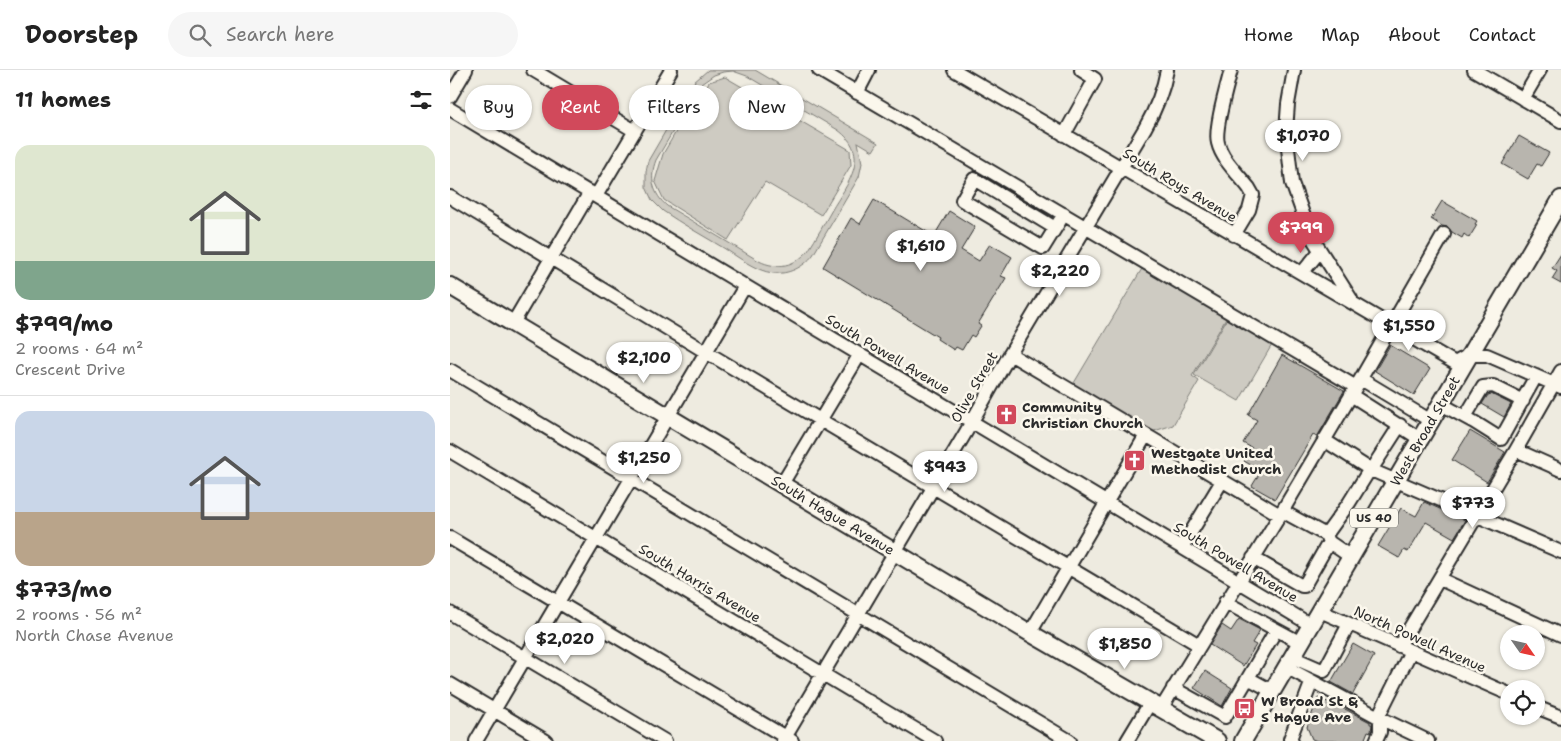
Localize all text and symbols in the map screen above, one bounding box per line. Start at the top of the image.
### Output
search box [168,12,518,57]
text: Doorstep [25,19,138,51]
icon: search [186,21,214,49]
text: Search here [226,22,335,47]
text: Home [1244,23,1293,47]
text: Map [1321,23,1360,47]
text: About [1388,23,1441,47]
text: Contact [1469,23,1536,47]
chip: Buy [465,85,532,130]
chip: Rent [542,85,619,130]
chip: Filters [629,85,719,130]
chip: New [729,85,804,130]
text: 11 homes [15,86,111,114]
icon: filters [407,86,435,114]
pin: $1,070 [1262,119,1344,162]
text: $1,070 [1276,125,1330,146]
street label: South Roys Avenue [1120,144,1240,226]
icon: home [180,178,270,268]
pin: $799 [1271,212,1331,254]
text: $799 [1279,217,1323,238]
pin: $1,610 [880,230,962,272]
text: $1,610 [897,235,946,256]
pin: $2,220 [1019,254,1101,297]
text: $2,220 [1030,260,1090,281]
text: $799/mo [15,310,113,338]
street label: South Powell Avenue [823,310,954,398]
pin: $1,550 [1368,310,1450,352]
text: $1,550 [1383,315,1435,336]
text: 2 rooms · 64 m² [15,338,143,359]
pin: $2,100 [603,342,685,384]
text: $2,100 [617,347,671,368]
street label: Olive Street [946,348,1002,426]
text: Crescent Drive [15,359,125,380]
street label: West Broad Street [1386,373,1464,489]
place label: Community Christian Church [1022,398,1143,432]
church icon: Community Christian Church [994,403,1018,427]
pin: $1,250 [603,442,685,484]
icon: home [180,443,270,533]
place label: Westgate United Methodist Church [1151,444,1281,478]
text: $1,250 [617,447,671,468]
church icon: Westgate United Methodist Church [1123,449,1147,473]
pin: $943 [915,450,975,493]
text: $943 [923,456,967,477]
street label: South Hague Avenue [768,471,898,559]
pin: $773 [1443,486,1503,529]
text: $773 [1451,492,1495,513]
road number: US 40 [1350,508,1398,528]
street label: South Powell Avenue [1171,518,1302,606]
street label: South Harris Avenue [636,539,764,627]
text: $773/mo [15,576,112,604]
street label: North Powell Avenue [1351,602,1489,676]
text: 2 rooms · 56 m² [15,604,142,625]
pin: $2,020 [524,622,606,665]
text: North Chase Avenue [15,625,174,646]
north arrow [1500,625,1545,670]
map controls [1500,625,1545,725]
text: $2,020 [536,628,594,649]
pin: $1,850 [1084,628,1166,670]
text: $1,850 [1098,633,1152,654]
button: locate [1500,680,1545,725]
place label: W Broad St & S Hague Ave [1261,692,1358,726]
bus stop icon: W Broad St & S Hague Ave [1233,697,1257,721]

